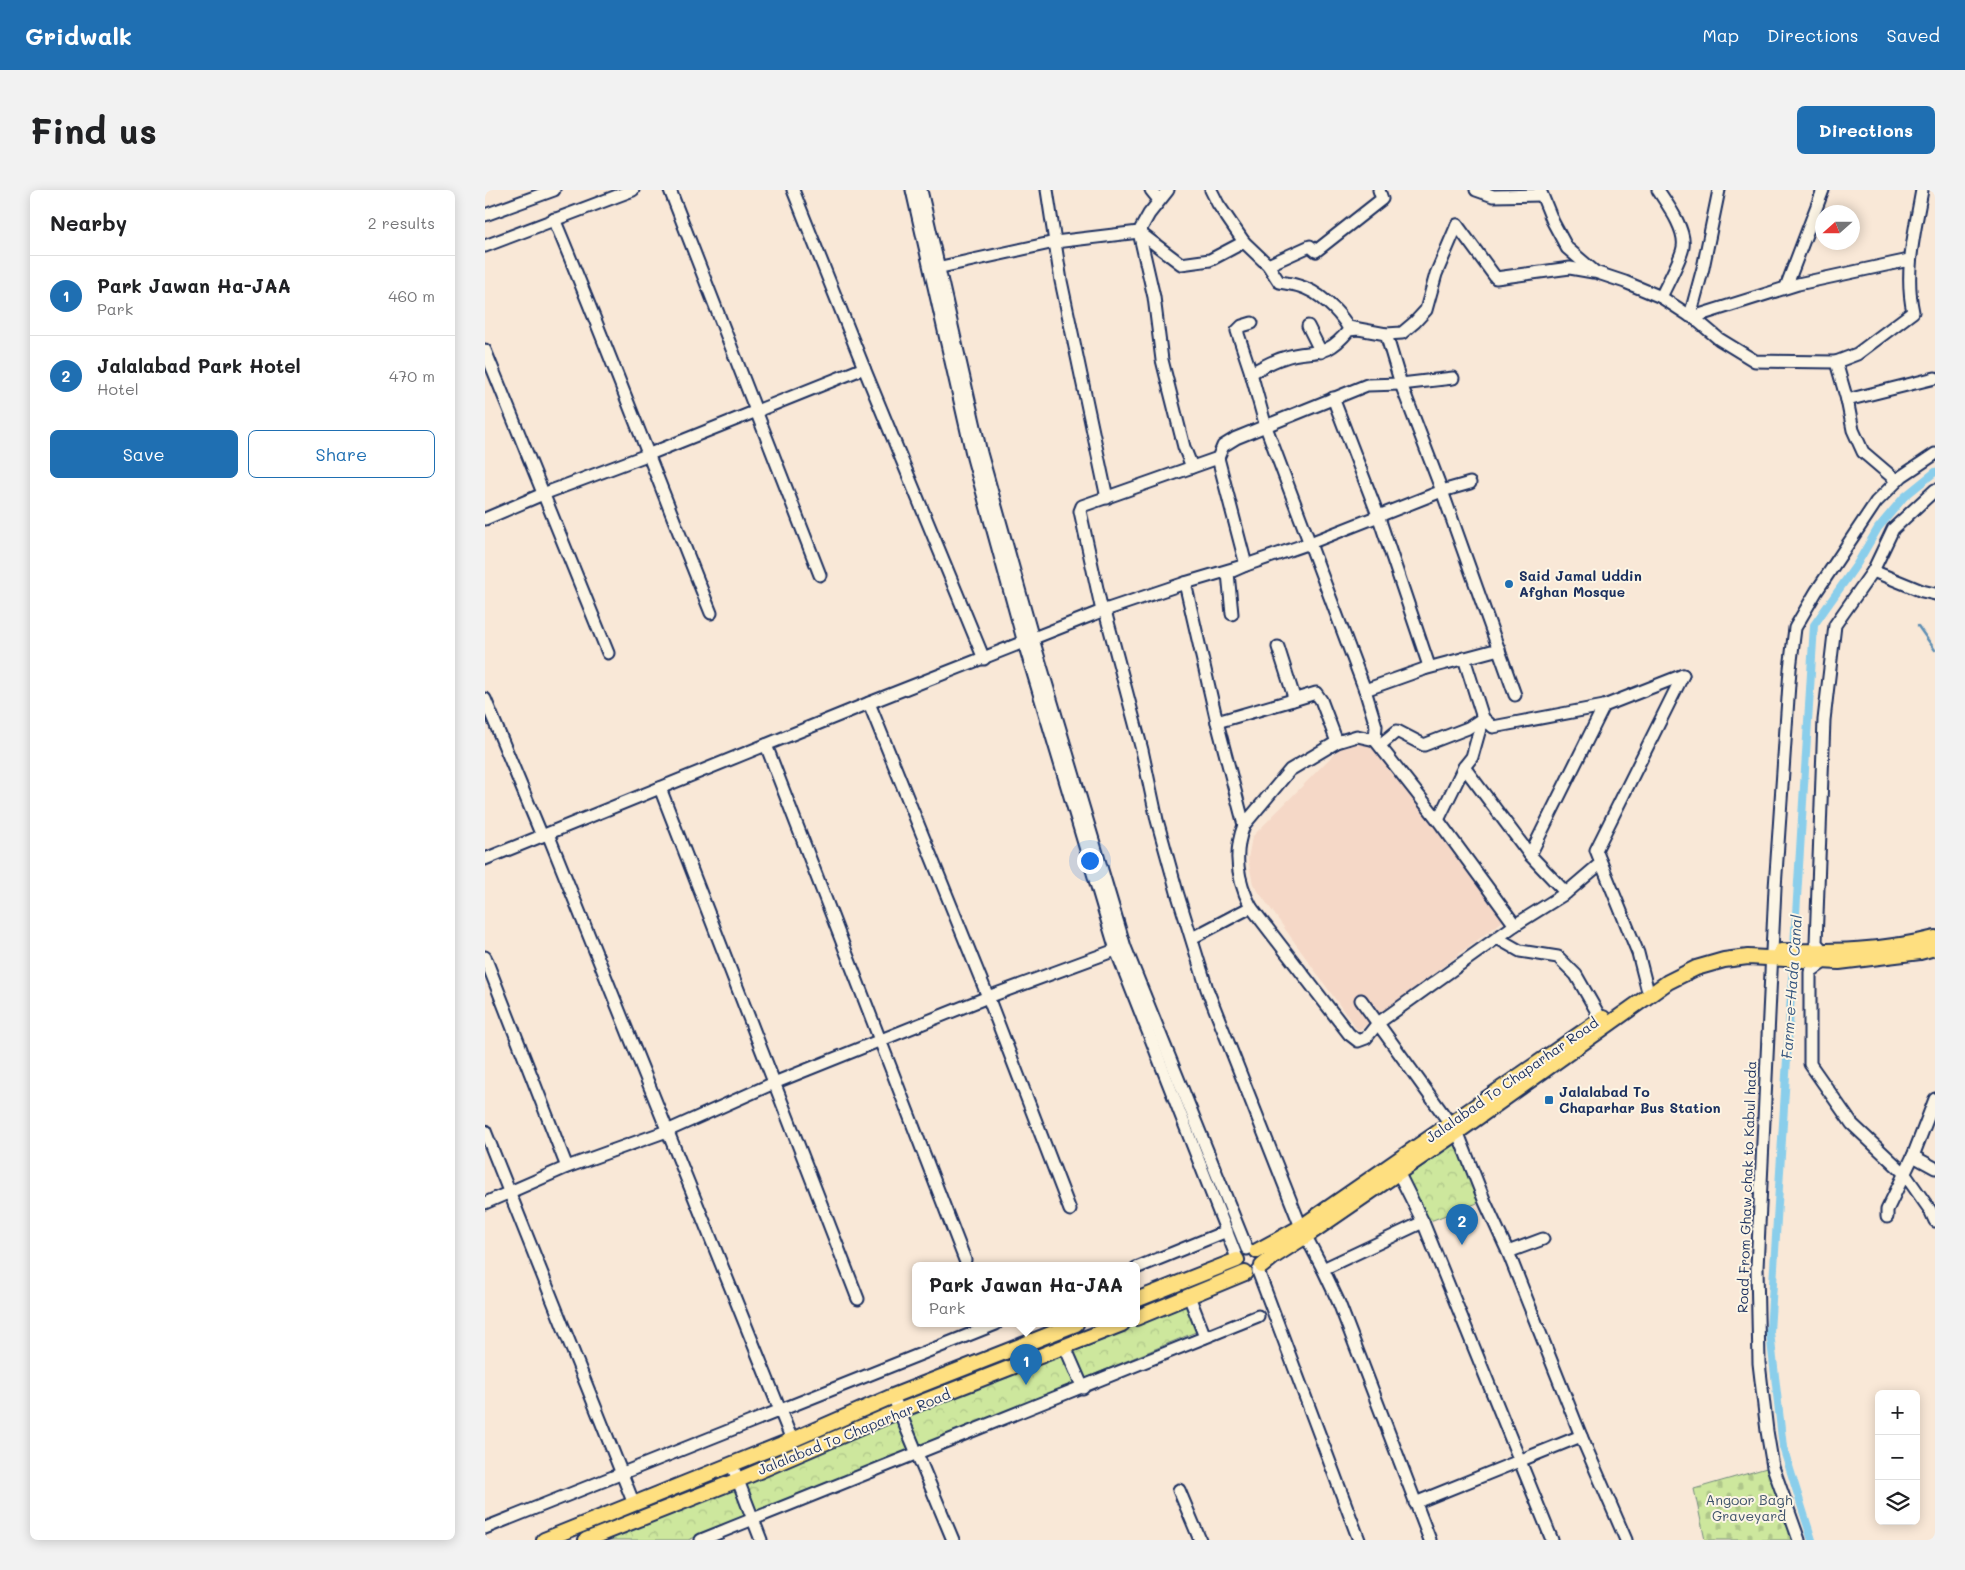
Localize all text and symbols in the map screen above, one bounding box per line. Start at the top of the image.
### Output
text: Gridwalk [25,20,132,51]
text: Map [1702,23,1739,47]
text: Directions [1767,23,1859,47]
text: Saved [1887,23,1940,47]
button: Directions [1797,106,1935,154]
text: Find us [30,107,157,153]
north arrow [1815,205,1860,250]
text: Nearby [50,209,127,236]
text: 2 results [368,212,435,233]
text: Park Jawan Ha-JAA [97,273,291,298]
text: 1 [62,285,70,306]
text: 460 m [388,285,435,306]
text: Park [97,298,133,319]
text: Jalalabad Park Hotel [97,353,301,378]
text: 2 [62,365,70,386]
text: 470 m [389,365,435,386]
text: Hotel [97,378,139,399]
button: Save [50,430,238,478]
button: Share [248,430,435,478]
place label: Said Jamal Uddin Afghan Mosque [1519,566,1642,601]
marker: Said Jamal Uddin Afghan Mosque [1503,578,1515,590]
your location [1077,848,1103,874]
water label: Farm-e-Hada Canal [1776,914,1806,1060]
street label: Jalalabad To Chaparhar Road [1422,1013,1602,1147]
street label: Road From Ghaw chak to Kabul hada [1733,1061,1760,1313]
place label: Jalalabad To Chaparhar Bus Station [1559,1082,1721,1117]
marker: Jalalabad To Chaparhar Bus Station [1543,1094,1555,1106]
pin: 2 [1446,1204,1478,1245]
popup [912,1262,1140,1327]
text: Park Jawan Ha-JAA [929,1272,1123,1297]
text: Park [929,1297,965,1318]
pin: 1 [1010,1344,1042,1385]
street label: Jalalabad To Chaparhar Road [755,1384,953,1479]
map controls [1875,1390,1920,1525]
button: + [1875,1390,1920,1435]
button: − [1875,1435,1920,1480]
button: layers [1875,1480,1920,1525]
park label: Angoor Bagh Graveyard [1705,1490,1793,1525]

